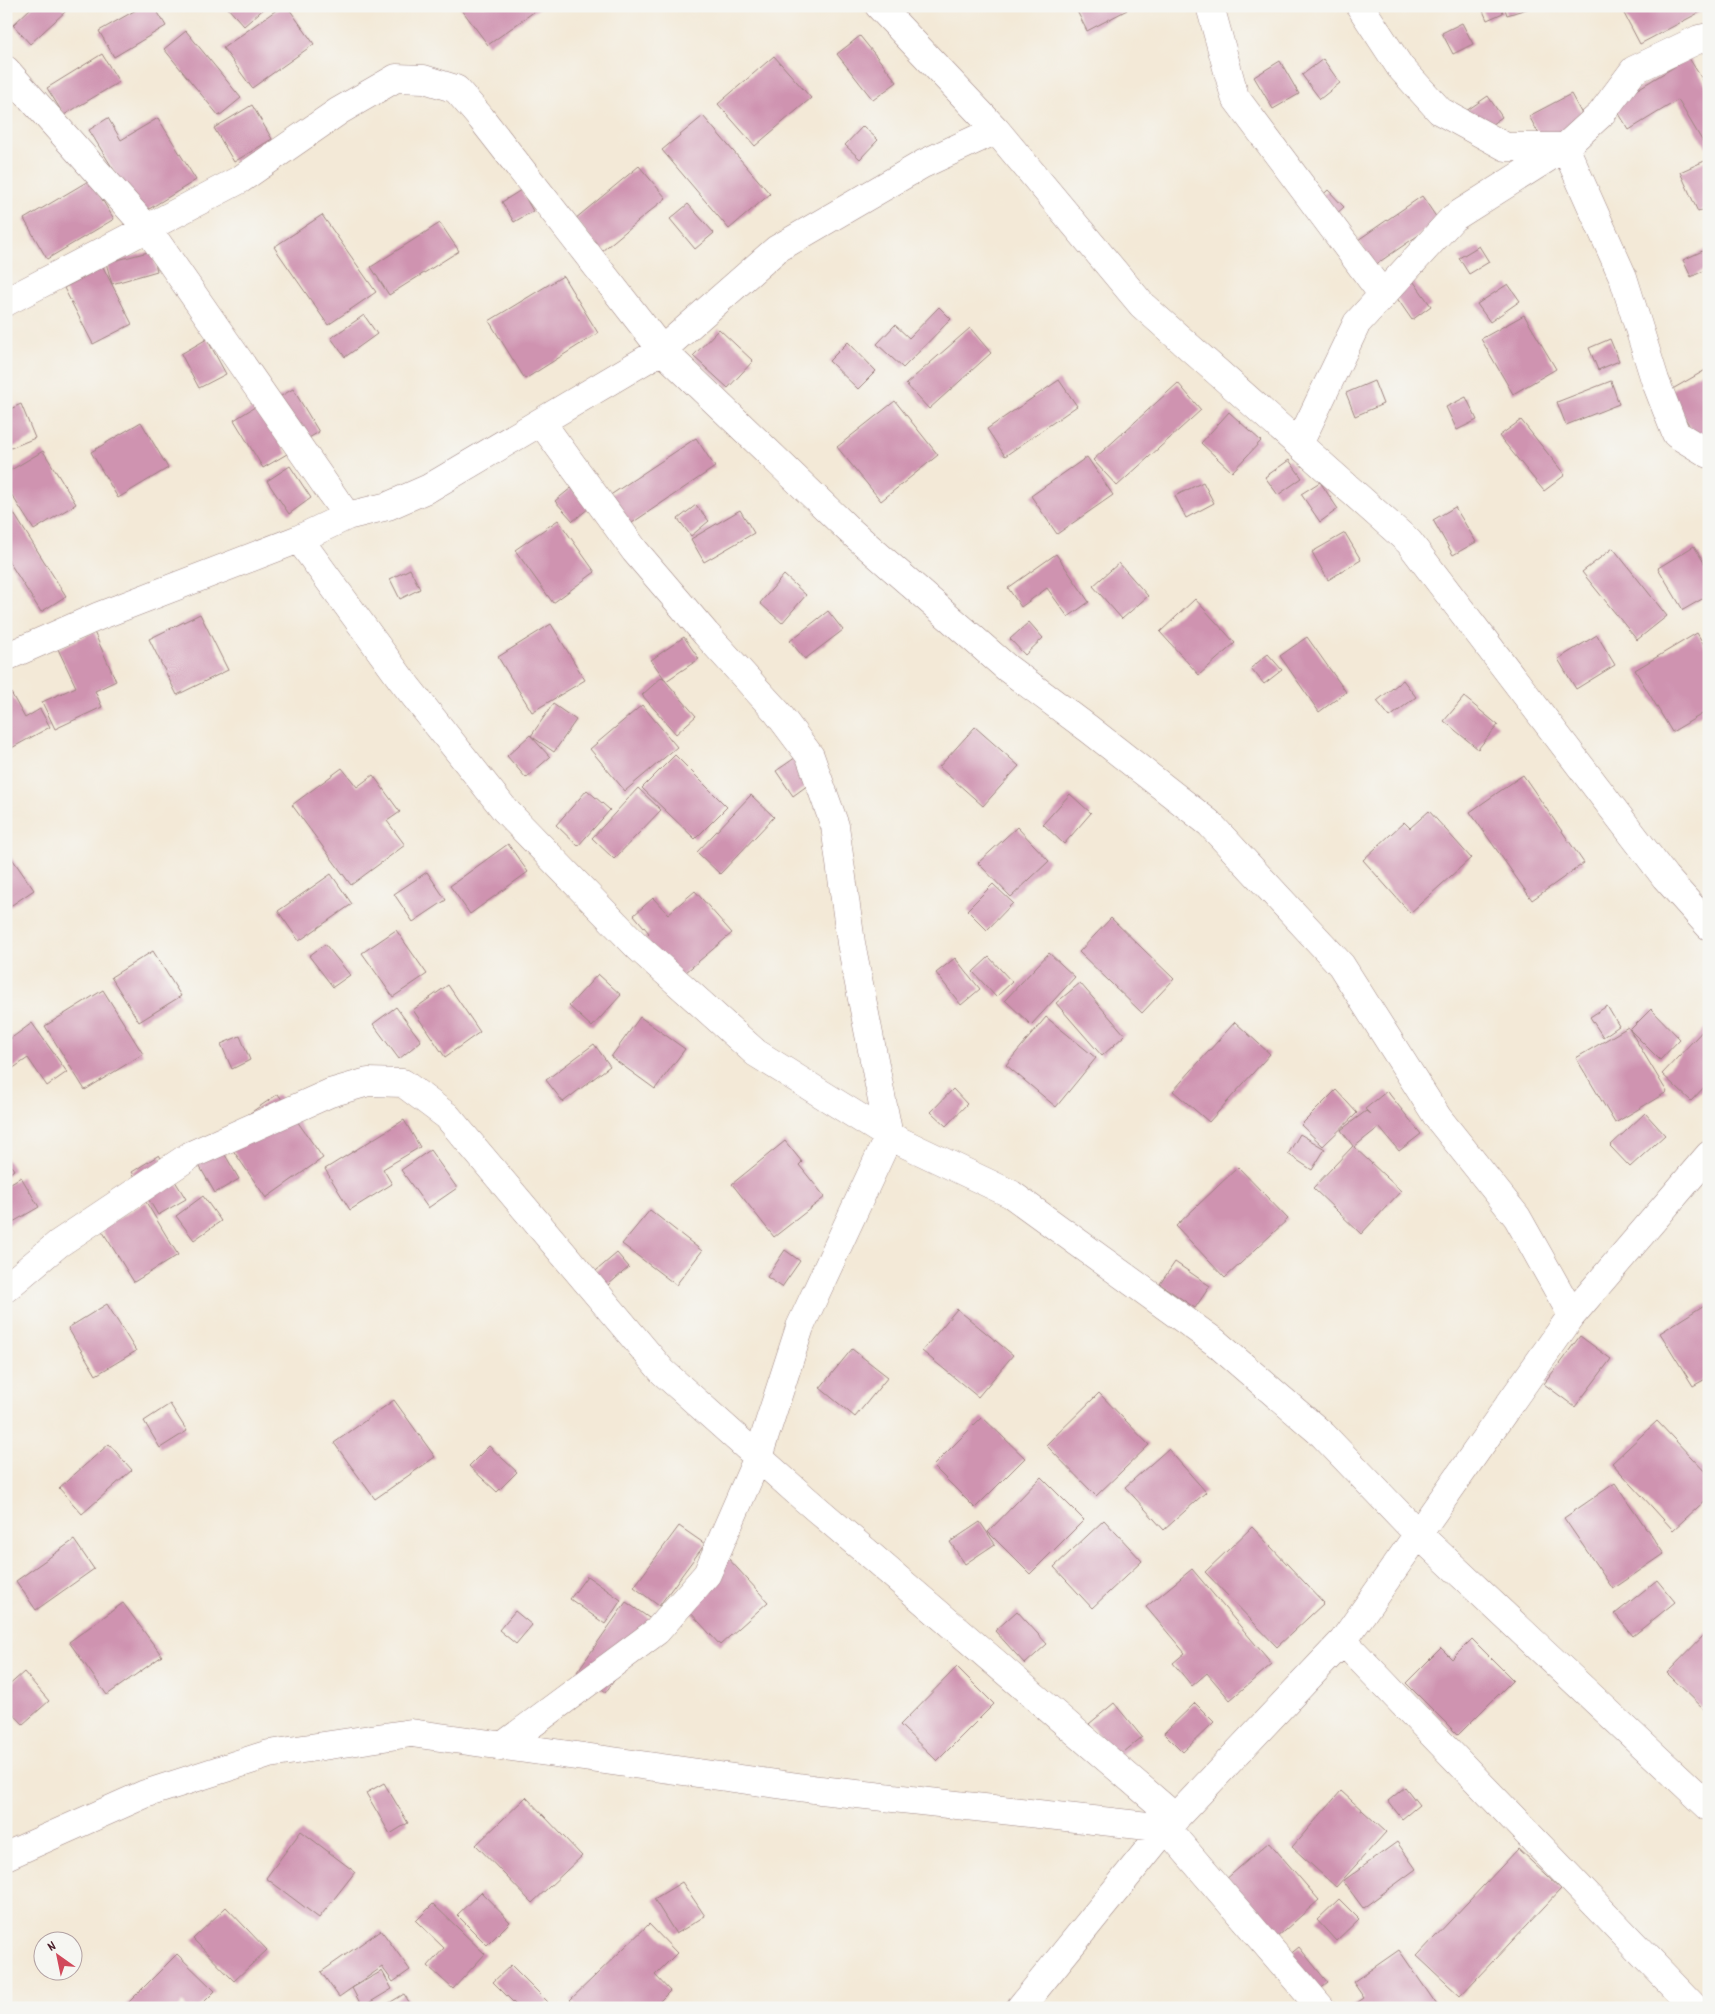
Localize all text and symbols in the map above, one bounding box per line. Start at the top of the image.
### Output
north arrow [32,1932,82,1982]
text: N [44,1936,60,1957]

